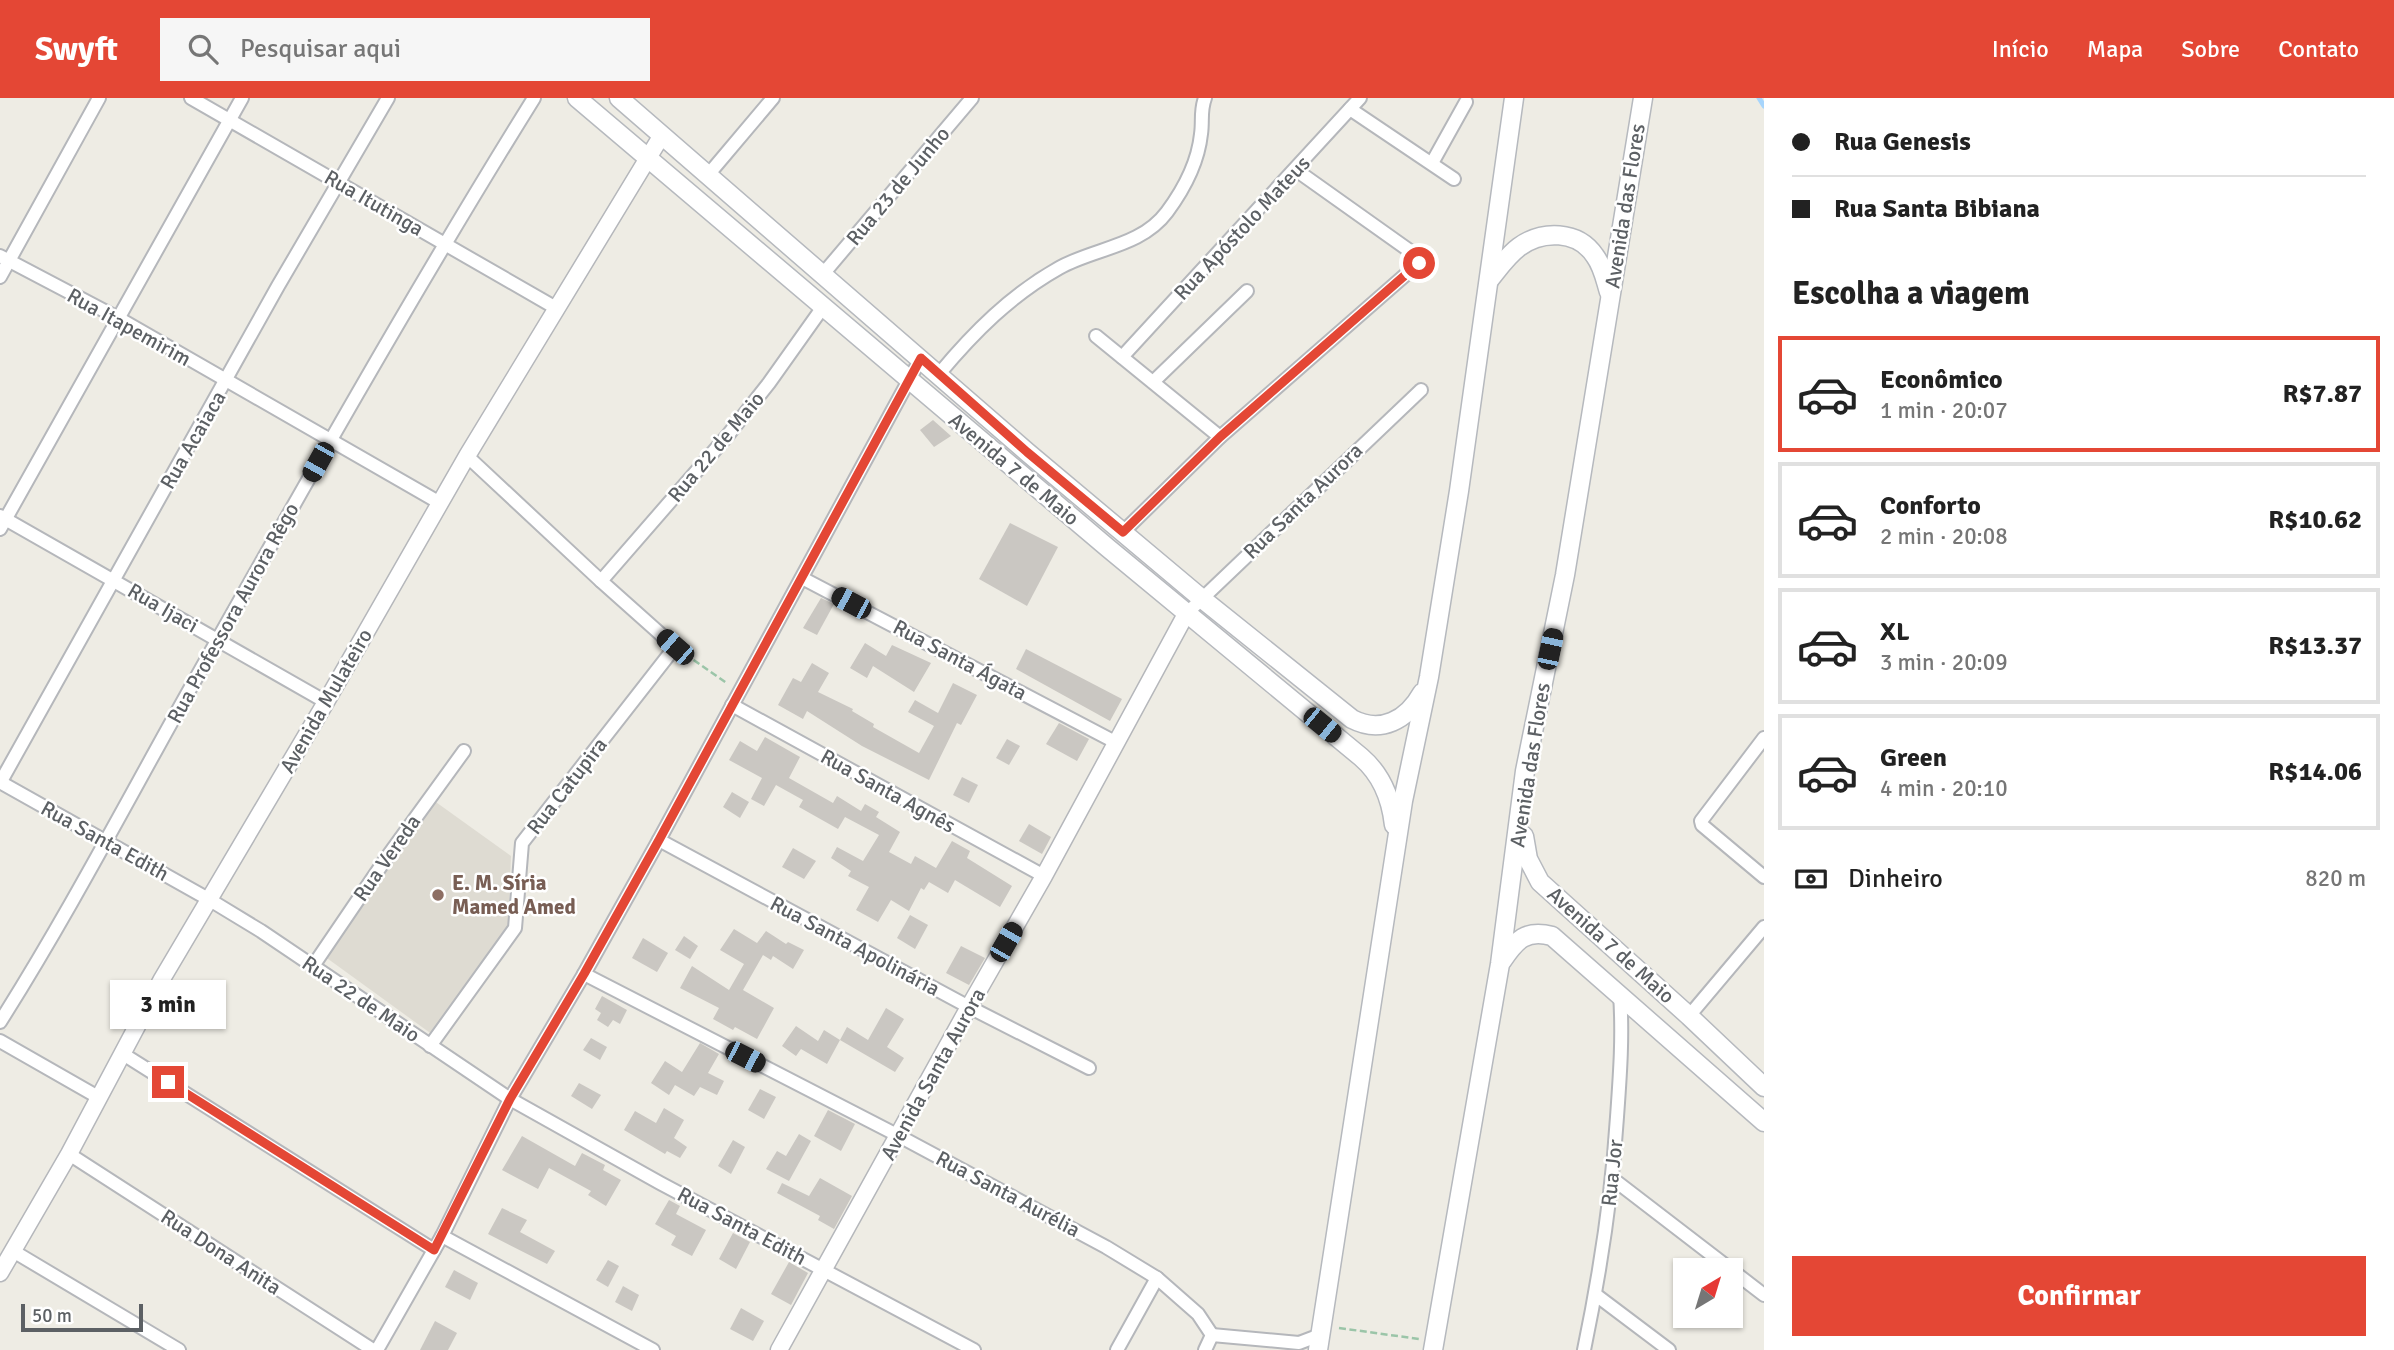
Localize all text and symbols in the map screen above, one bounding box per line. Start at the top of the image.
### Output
search box [160,18,650,81]
text: Swyft [35,29,118,70]
icon: search [184,30,222,68]
text: Pesquisar aqui [240,33,401,65]
text: Início [1992,34,2049,64]
text: Mapa [2087,34,2143,64]
text: Sobre [2181,34,2240,64]
text: Contato [2278,34,2359,64]
street label: Rua 23 de Junho [841,121,955,251]
street label: Avenida das Flores [1599,122,1651,290]
text: Rua Genesis [1834,126,1971,158]
street label: Rua Apóstolo Mateus [1168,150,1316,306]
street label: Rua Itutinga [320,164,428,242]
text: Rua Santa Bibiana [1834,193,2040,225]
route start [1403,247,1435,279]
text: Escolha a viagem [1792,274,2030,313]
street label: Rua Itapemirim [62,282,196,372]
icon: car [1796,363,1859,426]
text: Econômico [1880,364,2003,396]
text: R$7.87 [2282,378,2362,410]
street label: Rua Acaiaca [154,386,232,494]
street label: Rua 22 de Maio [662,386,770,508]
text: 1 min · 20:07 [1880,396,2008,425]
street label: Avenida 7 de Maio [943,407,1085,531]
street label: Rua Santa Aurora [1238,438,1368,564]
car [299,439,338,485]
icon: car [1796,489,1859,552]
text: Conforto [1880,490,1981,522]
street label: Rua Professora Aurora Rêgo [161,498,305,728]
text: R$10.62 [2268,504,2362,536]
text: 2 min · 20:08 [1880,522,2008,551]
street label: Rua Ijaci [123,577,203,639]
car [828,584,875,622]
street label: Rua Santa Ágata [889,614,1031,706]
icon: car [1796,615,1859,678]
text: XL [1880,616,1910,648]
street label: Avenida Mulateiro [274,624,378,778]
car [653,625,698,669]
car [1536,626,1565,672]
text: R$13.37 [2268,630,2362,662]
text: 3 min · 20:09 [1880,648,2008,677]
street label: Avenida das Flores [1504,681,1556,849]
car [1300,704,1345,746]
street label: Rua Catupira [521,732,613,840]
icon: car [1796,741,1859,804]
text: Green [1880,742,1947,774]
street label: Rua Santa Agnês [816,743,960,839]
text: R$14.06 [2268,756,2362,788]
text: 4 min · 20:10 [1880,774,2008,803]
street label: Rua Santa Edith [36,795,174,887]
street label: Rua Vereda [348,810,426,906]
icon: cash [1792,860,1830,898]
text: Dinheiro [1848,863,1943,895]
text: 820 m [2305,864,2366,893]
place label: E. M. Síria Mamed Amed [452,870,576,920]
street label: Avenida 7 de Maio [1542,881,1680,1009]
marker: E. M. Síria Mamed Amed [430,887,446,903]
street label: Rua Santa Apolinária [766,890,944,1002]
car [987,919,1026,965]
street label: Rua 22 de Maio [297,950,425,1048]
callout: 3 min [110,981,226,1030]
street label: Avenida Santa Aurora [875,983,991,1165]
text: 3 min [140,990,196,1019]
car [722,1038,769,1076]
route end [152,1066,184,1098]
street label: Rua Jor [1596,1138,1628,1208]
street label: Rua Santa Aurélia [931,1145,1085,1243]
street label: Rua Santa Edith [673,1181,811,1271]
street label: Rua Dona Anita [156,1204,286,1300]
button: Confirmar [1792,1256,2366,1336]
north arrow [1673,1258,1743,1328]
map controls [1673,1258,1743,1328]
scale bar [21,1301,144,1333]
text: 50 m [32,1304,72,1328]

